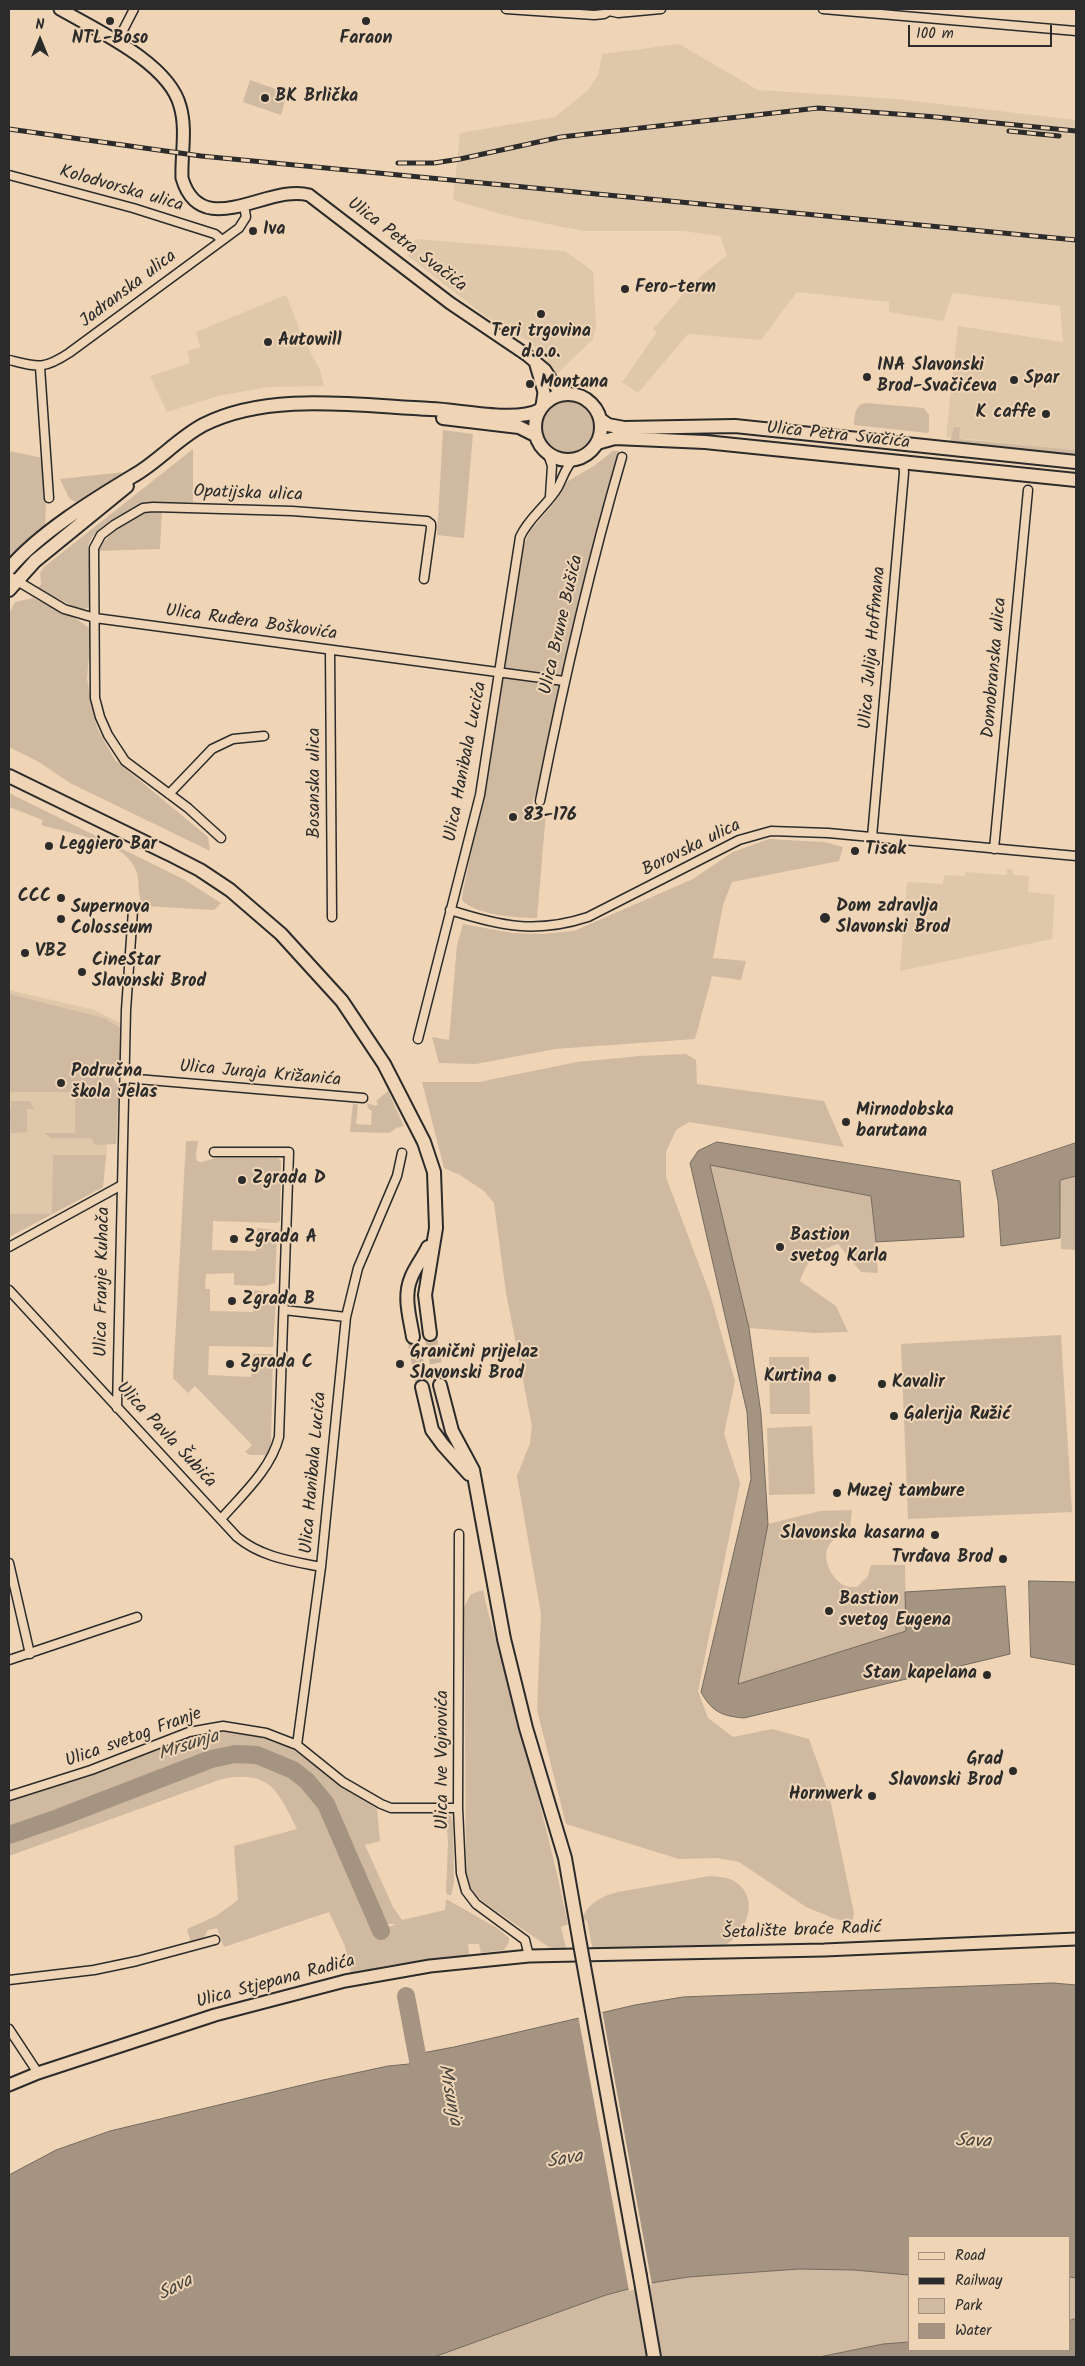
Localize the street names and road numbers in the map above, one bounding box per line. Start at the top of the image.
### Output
street label: Kolodvorska ulica [57,162,185,218]
street label: Ulica Petra Svačića [342,194,470,298]
street label: Jadranska ulica [76,247,182,333]
street label: Ulica Petra Svačića [765,419,911,455]
street label: Opatijska ulica [193,482,303,508]
street label: Ulica Brune Bušića [536,553,590,697]
street label: Ulica Julija Hoffmana [856,566,892,730]
street label: Domobranska ulica [979,597,1013,739]
street label: Ulica Ruđera Boškovića [164,601,338,647]
street label: Ulica Hanibala Lucića [441,680,493,844]
street label: Bosanska ulica [305,728,327,838]
street label: Borovska ulica [639,816,745,882]
street label: Ulica Juraja Križanića [178,1057,342,1093]
street label: Ulica Franje Kuhača [92,1207,116,1357]
street label: Ulica Pavla Šubića [110,1378,220,1494]
street label: Ulica Hanibala Lucića [297,1391,333,1555]
street label: Ulica Ive Vojnovića [433,1690,455,1830]
street label: Ulica svetog Franje [63,1704,205,1774]
street label: Šetalište braće Radić [722,1918,882,1946]
street label: Ulica Stjepana Radića [194,1951,358,2015]

